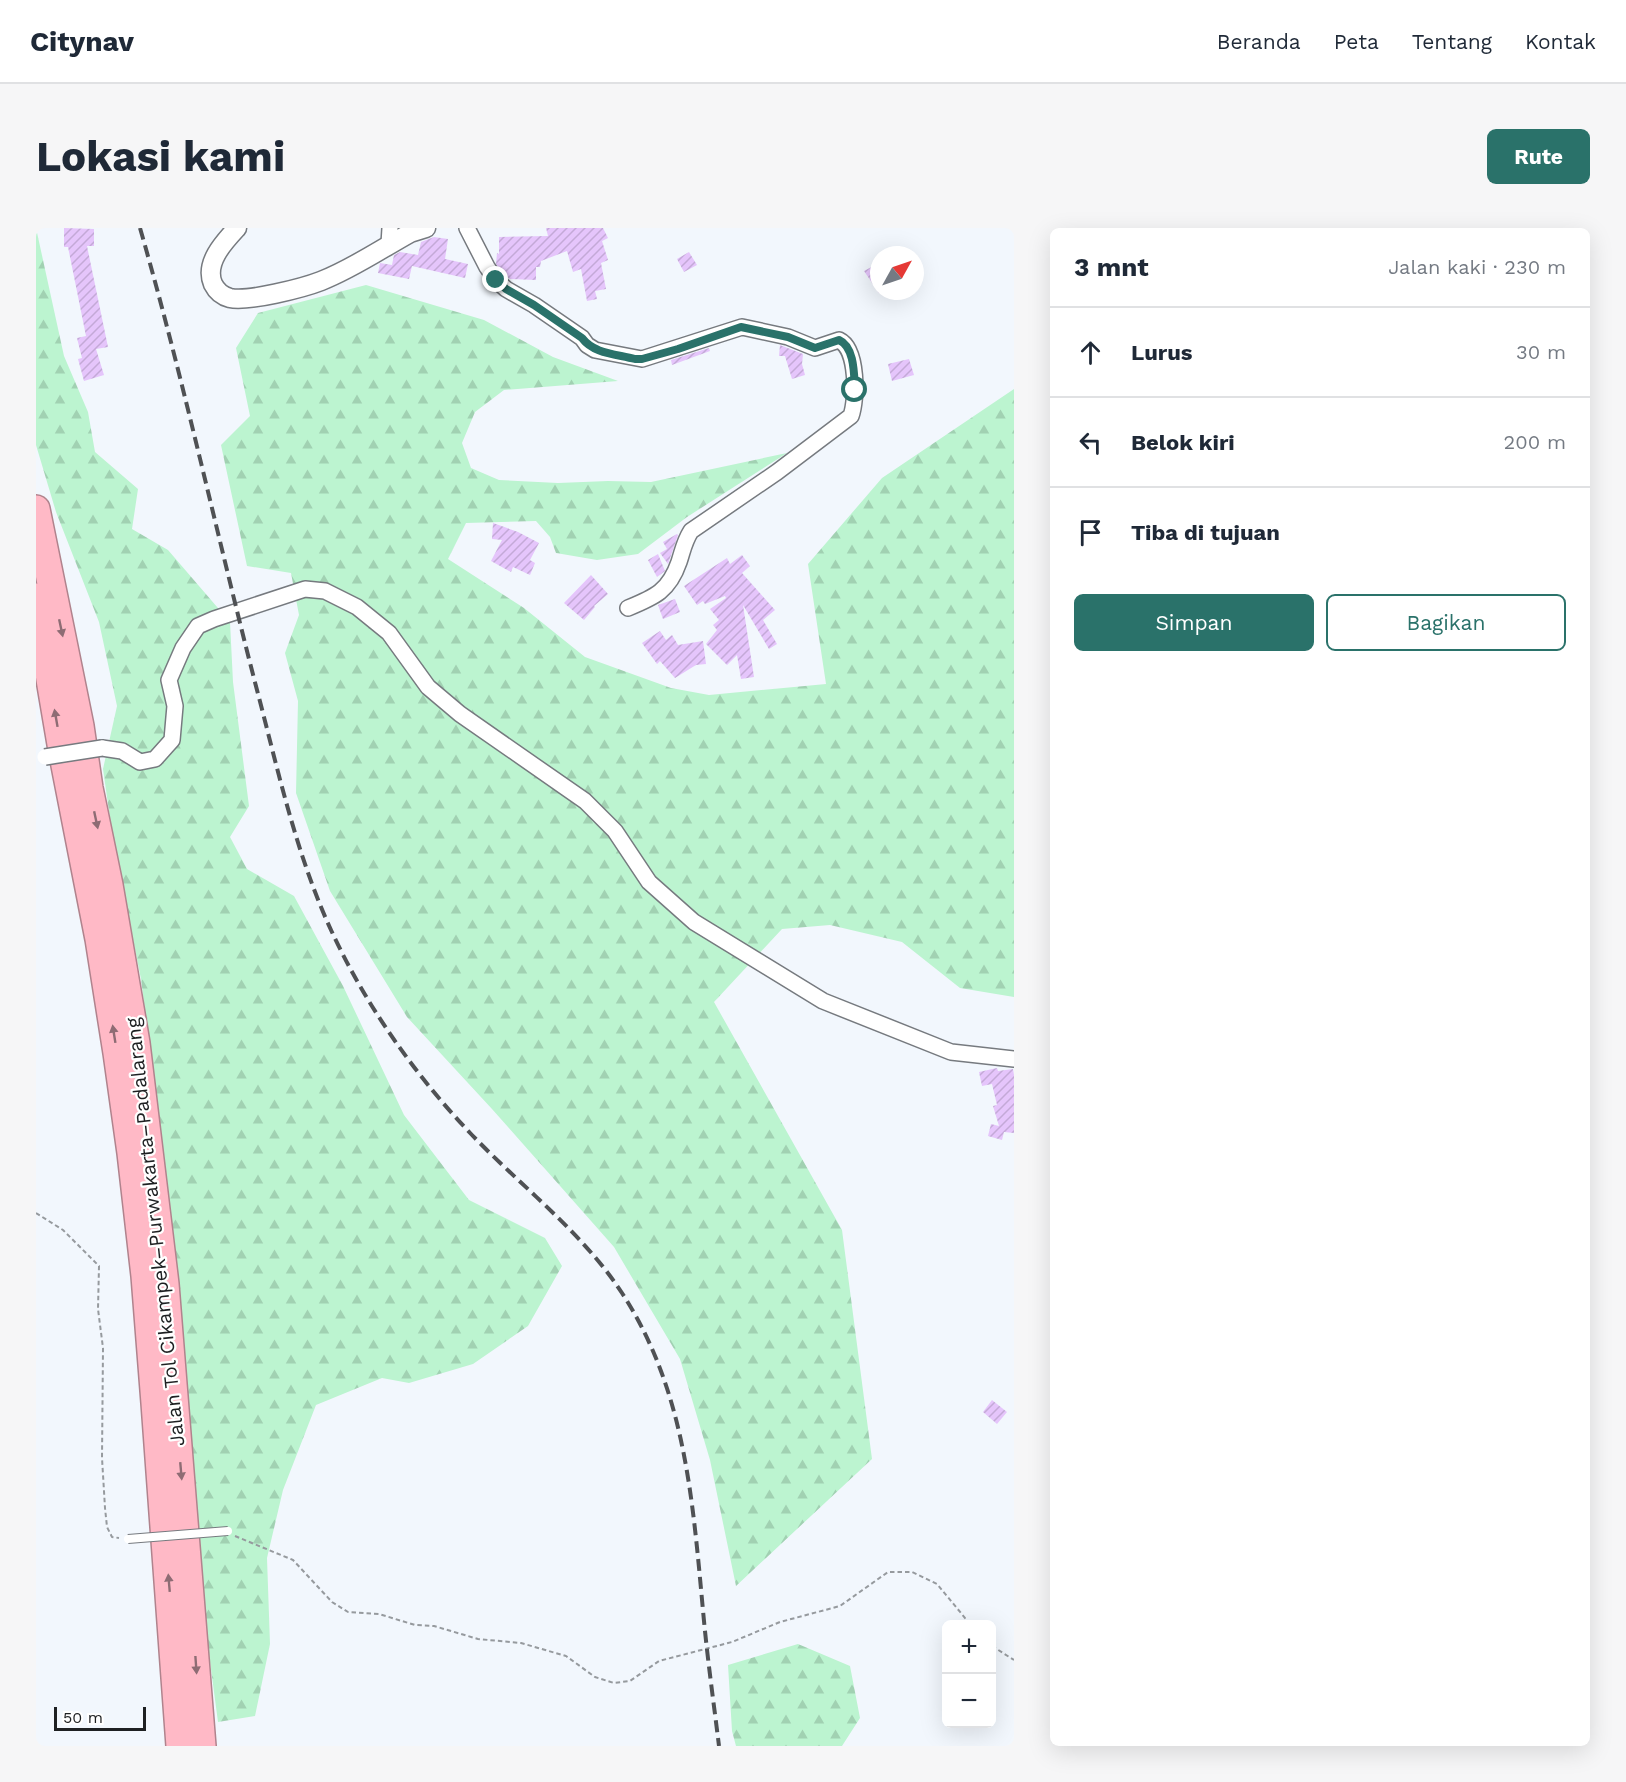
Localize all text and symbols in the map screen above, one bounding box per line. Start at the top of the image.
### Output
text: Citynav [30,25,134,58]
text: Beranda [1217,29,1301,54]
text: Peta [1334,29,1379,54]
text: Tentang [1412,29,1492,54]
text: Kontak [1525,29,1596,54]
button: Rute [1487,129,1590,184]
text: Lokasi kami [36,132,285,181]
north arrow [870,246,924,300]
text: 3 mnt [1074,252,1149,282]
text: Jalan kaki · 230 m [1388,255,1566,279]
route end [482,266,508,292]
icon: ahead [1074,336,1107,369]
text: Lurus [1131,340,1193,365]
text: 30 m [1516,340,1566,364]
route start [841,376,867,402]
icon: left [1074,426,1107,459]
text: Belok kiri [1131,430,1235,455]
text: 200 m [1504,430,1566,454]
icon: arrive [1074,516,1107,549]
text: Tiba di tujuan [1131,520,1280,545]
button: Simpan [1074,594,1314,651]
button: Bagikan [1326,594,1566,651]
one-way arrow [57,619,66,638]
one-way arrow [52,708,61,727]
one-way arrow [91,811,101,829]
street label: Jalan Tol Cikampek–Purwakarta–Padalarang [121,1016,189,1448]
one-way arrow [110,1024,119,1043]
one-way arrow [176,1461,186,1480]
one-way arrow [164,1573,174,1592]
map controls [942,1620,996,1728]
button: + [942,1620,996,1674]
one-way arrow [191,1656,201,1675]
button: − [942,1674,996,1728]
scale bar [54,1704,146,1732]
text: 50 m [63,1708,103,1727]

